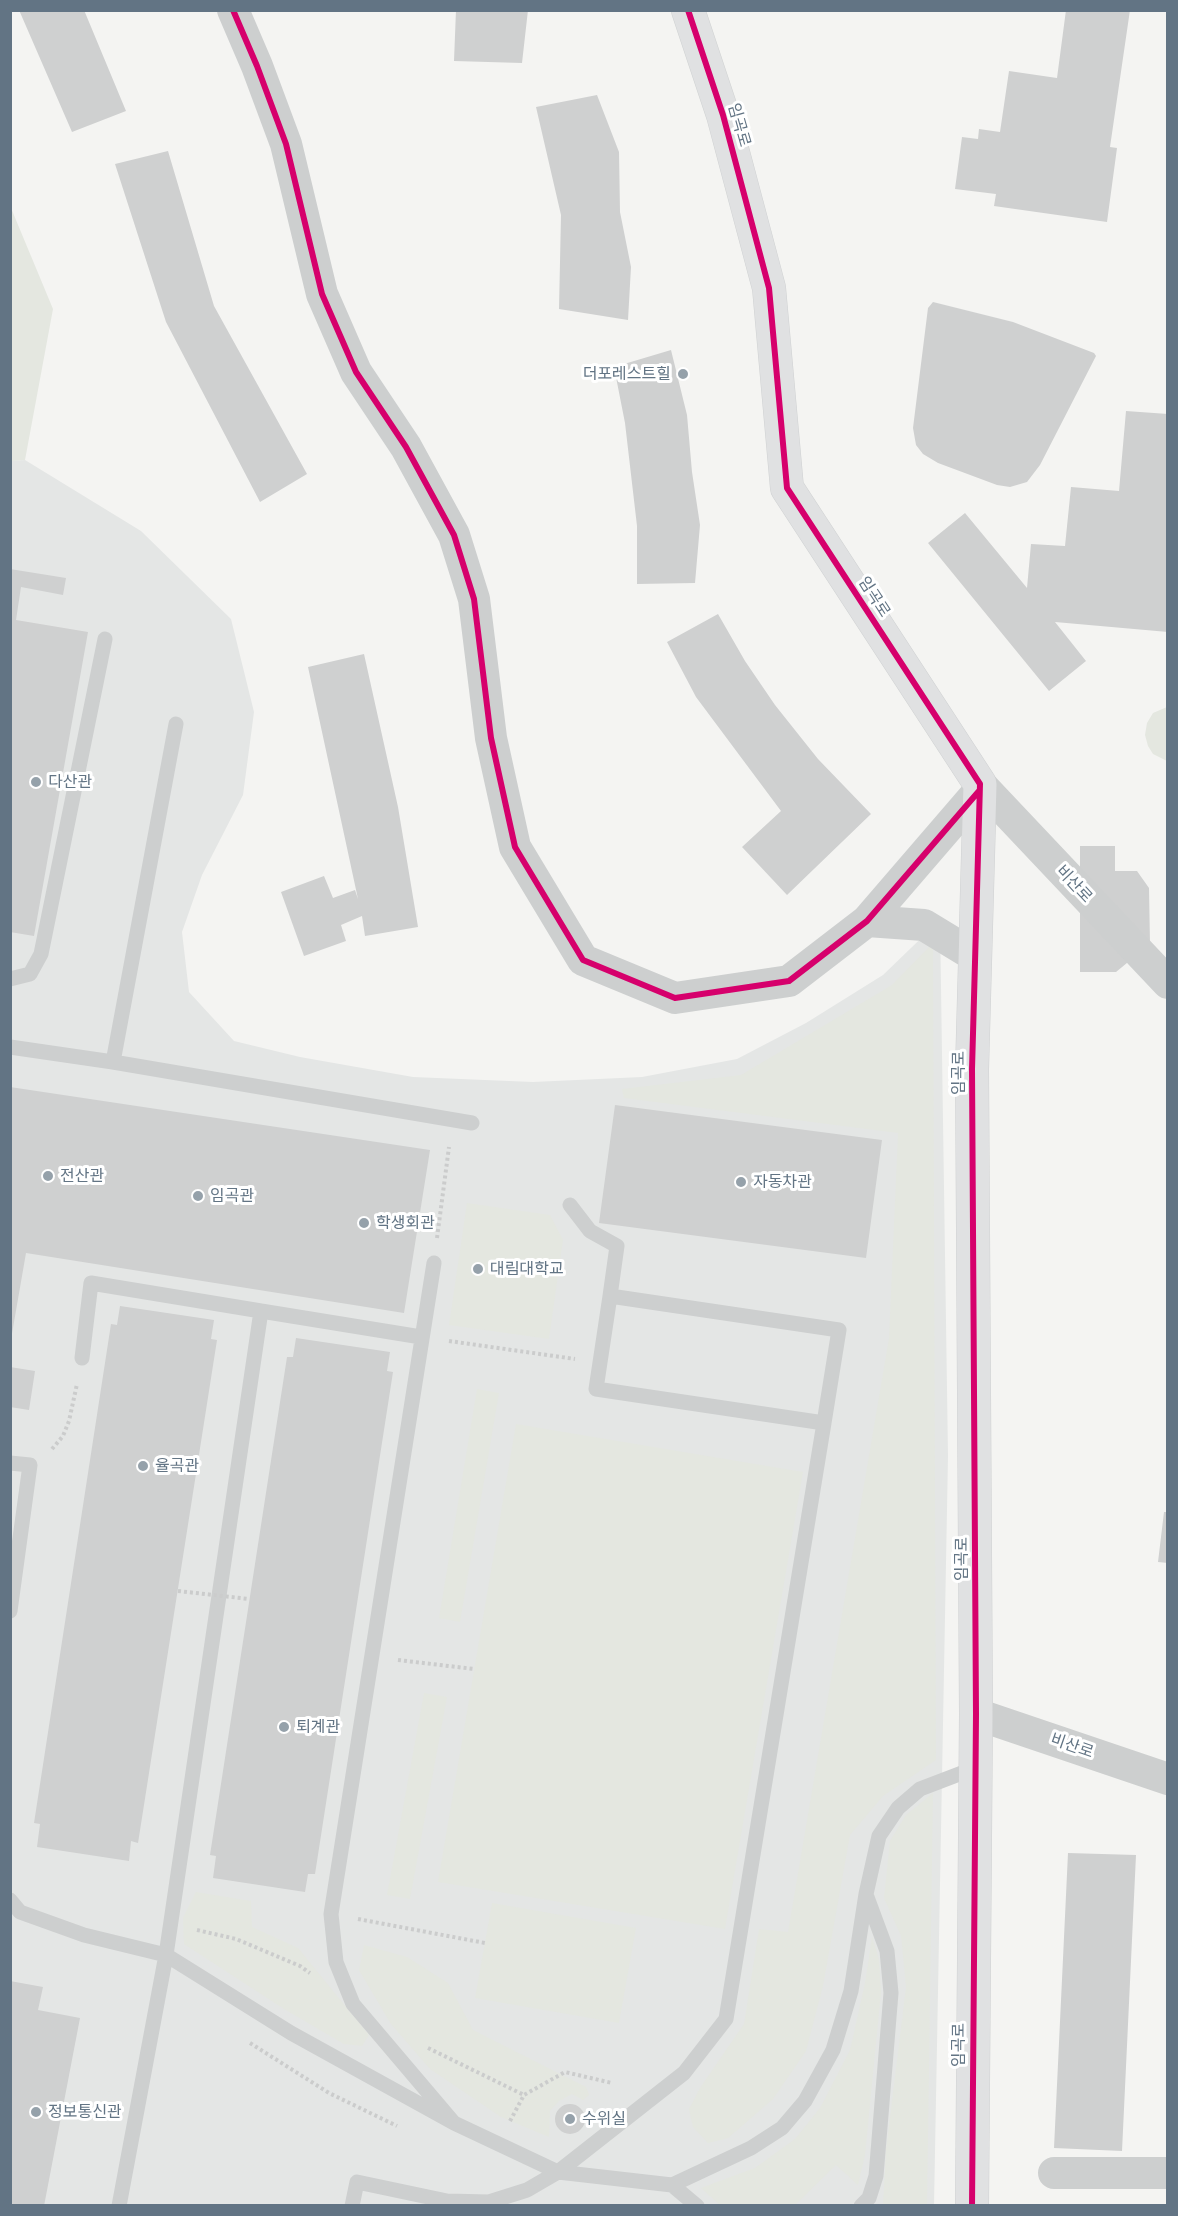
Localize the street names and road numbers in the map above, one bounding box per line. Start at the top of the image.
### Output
street label: 임곡로 [724,101,754,149]
street label: 임곡로 [854,573,894,621]
street label: 비산로 [1052,861,1096,907]
street label: 임곡로 [949,1051,969,1095]
street label: 임곡로 [952,1537,972,1581]
street label: 비산로 [1048,1730,1096,1762]
street label: 임곡로 [949,2023,969,2067]

